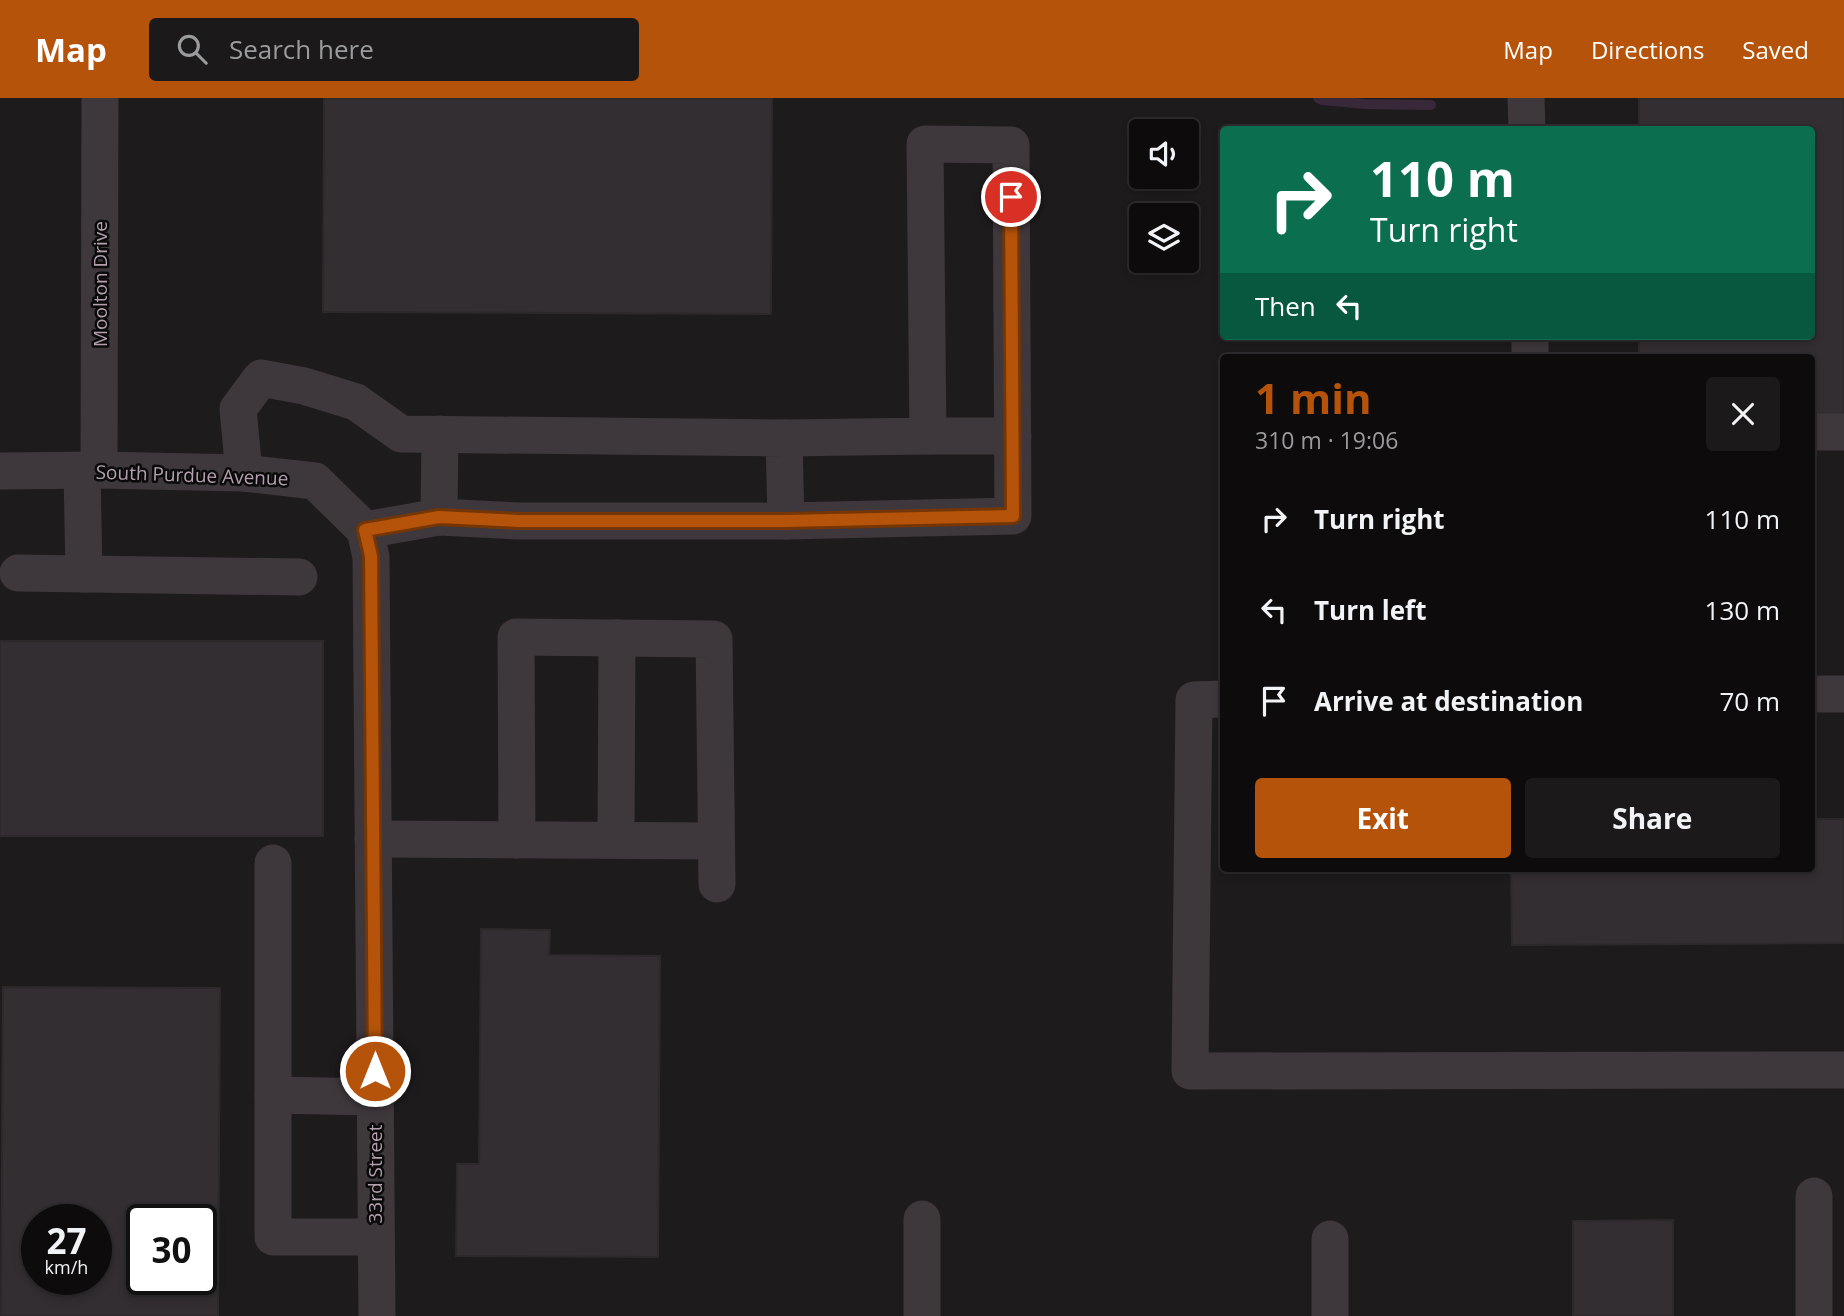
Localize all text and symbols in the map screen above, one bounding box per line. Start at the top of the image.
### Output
search box [149,18,639,81]
text: Map [35,27,107,72]
icon: search [173,30,211,68]
text: Search here [229,31,374,67]
text: Map [1503,33,1553,66]
text: Directions [1591,33,1704,66]
text: Saved [1742,33,1809,66]
map controls [1129,119,1199,273]
button: sound [1129,119,1199,189]
text: 110 m [1370,145,1515,211]
icon: right [1255,154,1346,245]
pin [981,167,1041,227]
icon: arrive [992,178,1030,216]
button: layers [1129,203,1199,273]
text: Turn right [1370,208,1518,251]
street label: Moolton Drive [87,221,113,347]
icon: left [1330,287,1368,325]
text: Then [1255,288,1316,324]
text: 1 min [1255,369,1372,426]
button: close [1706,377,1780,451]
text: 310 m · 19:06 [1255,424,1398,456]
street label: South Purdue Avenue [95,459,289,491]
icon: right [1255,500,1293,538]
text: Turn right [1314,501,1445,537]
text: 110 m [1705,501,1780,537]
icon: left [1255,591,1293,629]
text: Turn left [1314,592,1426,628]
text: 130 m [1705,592,1780,628]
icon: arrive [1255,682,1293,720]
text: Arrive at destination [1314,683,1583,719]
text: 70 m [1719,683,1780,719]
button: Exit [1255,778,1511,858]
button: Share [1525,778,1780,858]
position arrow [338,1034,412,1108]
street label: 33rd Street [362,1124,388,1224]
speed limit sign: 30 [126,1204,217,1295]
text: 27 [46,1217,87,1264]
text: km/h [45,1255,88,1279]

